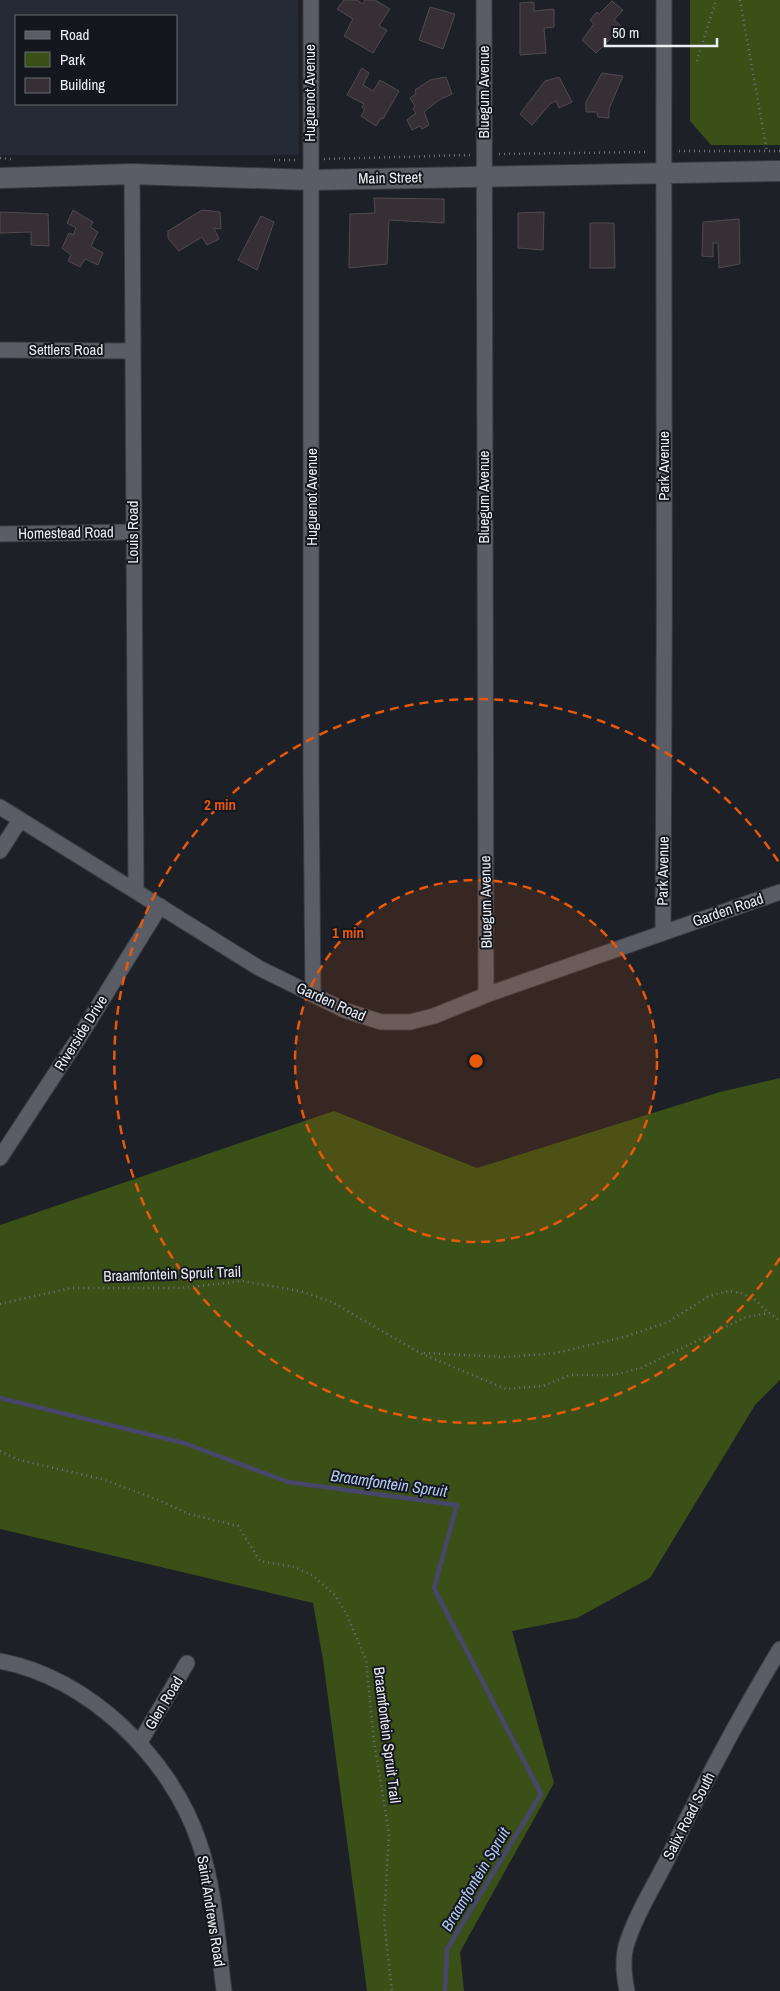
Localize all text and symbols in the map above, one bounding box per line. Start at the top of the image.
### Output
legend [15,15,178,105]
scale bar [605,15,718,47]
text: 50 m [612,22,639,43]
text: Road [60,24,89,45]
street label: Huguenot Avenue [299,44,320,142]
street label: Bluegum Avenue [473,45,494,138]
text: Park [60,49,86,70]
text: Building [60,74,105,95]
street label: Main Street [358,166,423,189]
street label: Settlers Road [29,339,103,360]
street label: Park Avenue [653,431,674,501]
street label: Huguenot Avenue [301,448,322,546]
street label: Bluegum Avenue [473,450,494,543]
street label: Louis Road [122,501,143,563]
street label: Homestead Road [18,521,114,544]
text: 2 min [204,794,236,815]
street label: Park Avenue [651,836,674,906]
street label: Bluegum Avenue [474,855,497,949]
street label: Garden Road [690,888,766,931]
text: 1 min [332,922,364,943]
street label: Garden Road [293,977,369,1026]
street label: Riverside Drive [49,991,112,1075]
centre of rings [467,1052,485,1070]
street label: Braamfontein Spruit Trail [103,1261,241,1286]
water label: Braamfontein Spruit [329,1464,449,1502]
street label: Braamfontein Spruit Trail [369,1665,406,1804]
street label: Glen Road [139,1672,188,1733]
street label: Salix Road South [657,1768,720,1863]
water label: Braamfontein Spruit [435,1823,515,1935]
street label: Saint Andrews Road [192,1854,231,1968]

